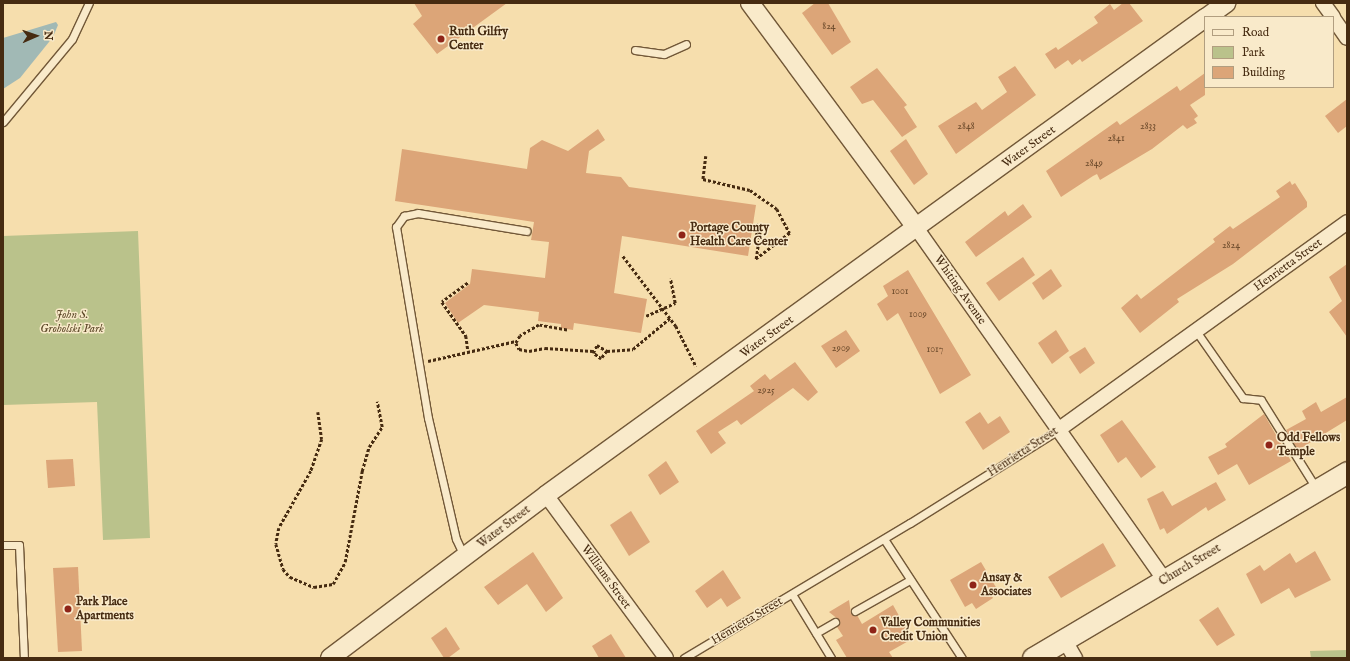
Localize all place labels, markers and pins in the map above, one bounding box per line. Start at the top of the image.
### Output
place label: Ruth Gilfry Center [449,25,508,53]
marker: Ruth Gilfry Center [436,34,446,44]
place label: Portage County Health Care Center [690,221,788,249]
marker: Portage County Health Care Center [677,230,687,240]
place label: Odd Fellows Temple [1277,431,1340,459]
marker: Odd Fellows Temple [1264,440,1274,450]
place label: Ansay & Associates [981,571,1031,599]
marker: Ansay & Associates [968,580,978,590]
place label: Park Place Apartments [76,595,134,623]
marker: Park Place Apartments [63,604,73,614]
place label: Valley Communities Credit Union [881,616,980,644]
marker: Valley Communities Credit Union [868,625,878,635]

